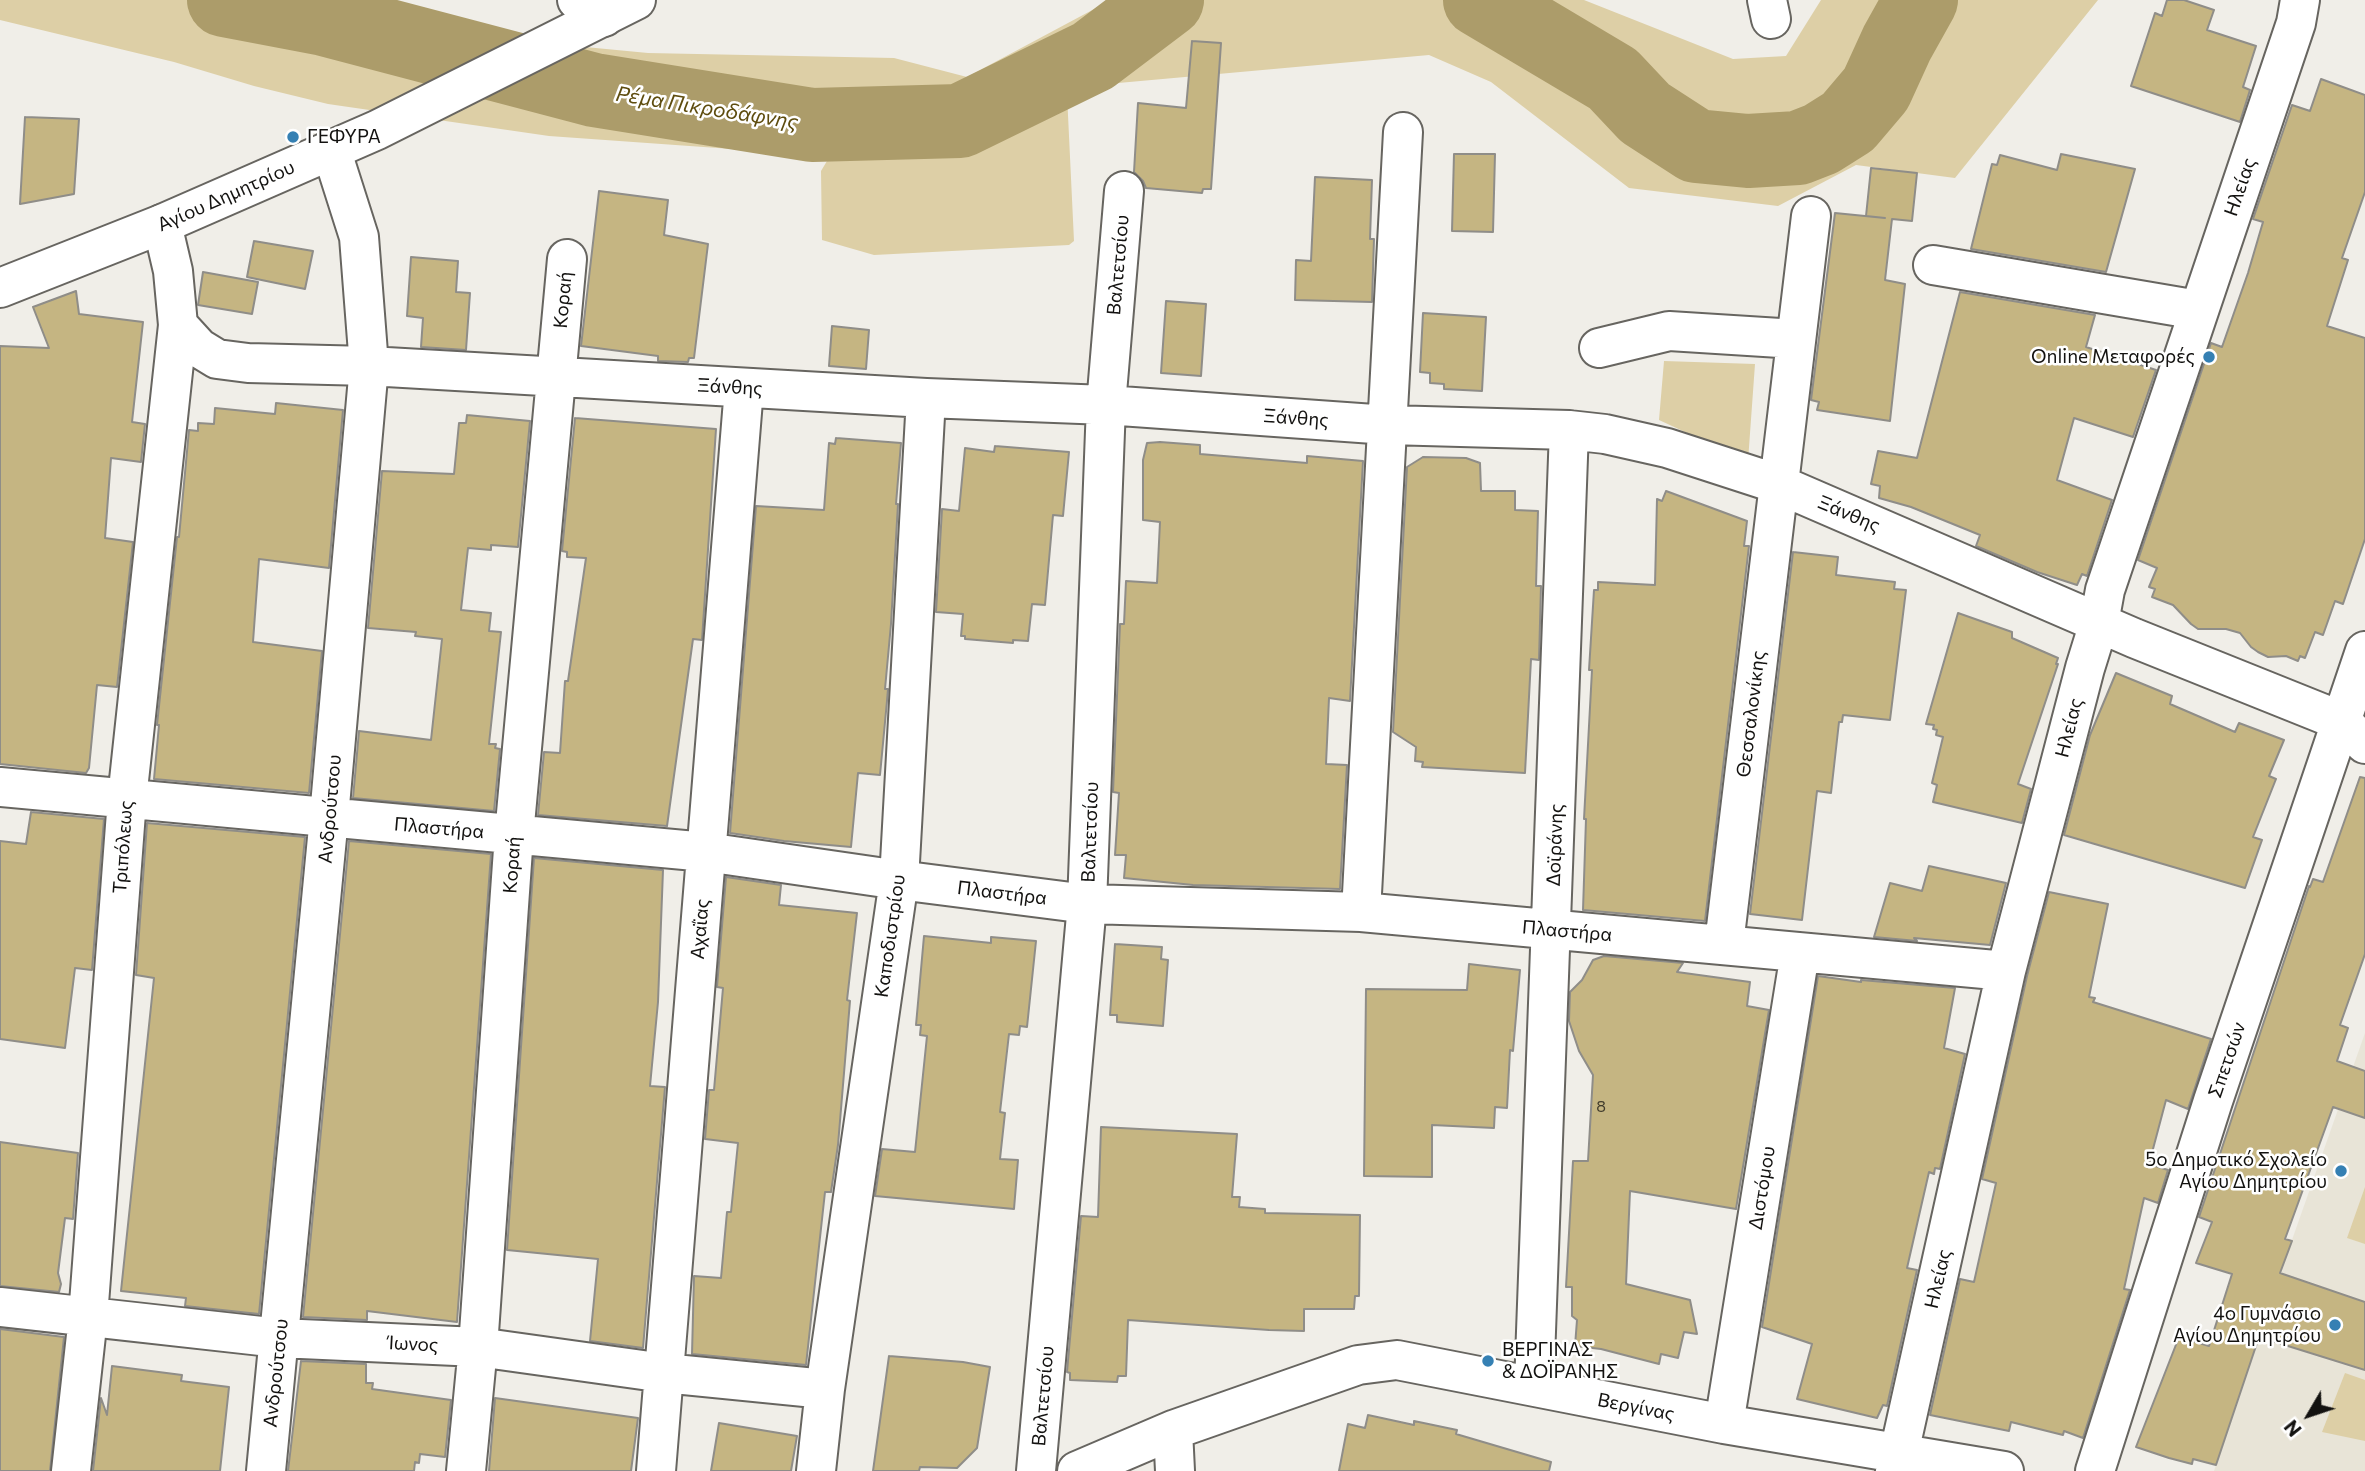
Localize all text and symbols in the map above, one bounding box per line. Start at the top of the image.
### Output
water label: Ρέμα Πικροδάφνης [614,81,800,135]
place label: ΓΕΦΥΡΑ [307,126,381,148]
marker: ΓΕΦΥΡΑ [285,129,301,145]
street label: Ηλείας [2219,155,2261,219]
street label: Αγίου Δημητρίου [154,156,298,236]
street label: Βαλτετσίου [1102,214,1134,316]
street label: Κοραή [549,271,577,329]
place label: Online Μεταφορές [2031,346,2195,368]
marker: Online Μεταφορές [2201,349,2217,365]
street label: Ξάνθης [697,374,763,400]
street label: Ξάνθης [1263,404,1329,432]
street label: Ξάνθης [1815,491,1883,537]
street label: Θεσσαλονίκης [1732,649,1770,779]
street label: Ηλείας [2051,696,2087,760]
street label: Ανδρούτσου [314,754,346,864]
street label: Βαλτετσίου [1077,781,1103,883]
street label: Τριπόλεως [108,800,138,894]
street label: Δοϊράνης [1542,803,1568,887]
street label: Πλαστήρα [393,813,485,843]
street label: Κοραή [499,836,525,894]
street label: Καποδιστρίου [870,873,910,999]
street label: Πλαστήρα [956,876,1048,910]
street label: Αχαΐας [686,898,714,960]
street label: Πλαστήρα [1521,916,1613,946]
street label: Σπετσών [2203,1019,2251,1101]
house number: 8 [1596,1097,1606,1117]
street label: Διστόμου [1744,1144,1780,1232]
place label: 5ο Δημοτικό Σχολείο Αγίου Δημητρίου [2145,1149,2327,1193]
marker: 5ο Δημοτικό Σχολείο Αγίου Δημητρίου [2333,1163,2349,1179]
street label: Ηλείας [1920,1247,1956,1311]
place label: 4o Γυμνάσιο Αγίου Δημητρίου [2173,1303,2321,1347]
marker: 4o Γυμνάσιο Αγίου Δημητρίου [2327,1317,2343,1333]
street label: Ανδρούτσου [259,1318,293,1428]
street label: Ίωνος [387,1331,439,1357]
place label: ΒΕΡΓΙΝΑΣ & ΔΟΪΡΑΝΗΣ [1502,1339,1618,1383]
street label: Βαλτετσίου [1027,1345,1059,1447]
marker: ΒΕΡΓΙΝΑΣ & ΔΟΪΡΑΝΗΣ [1480,1353,1496,1369]
north arrow [2274,1380,2344,1450]
street label: Βεργίνας [1596,1388,1676,1426]
text: N [2279,1416,2306,1441]

